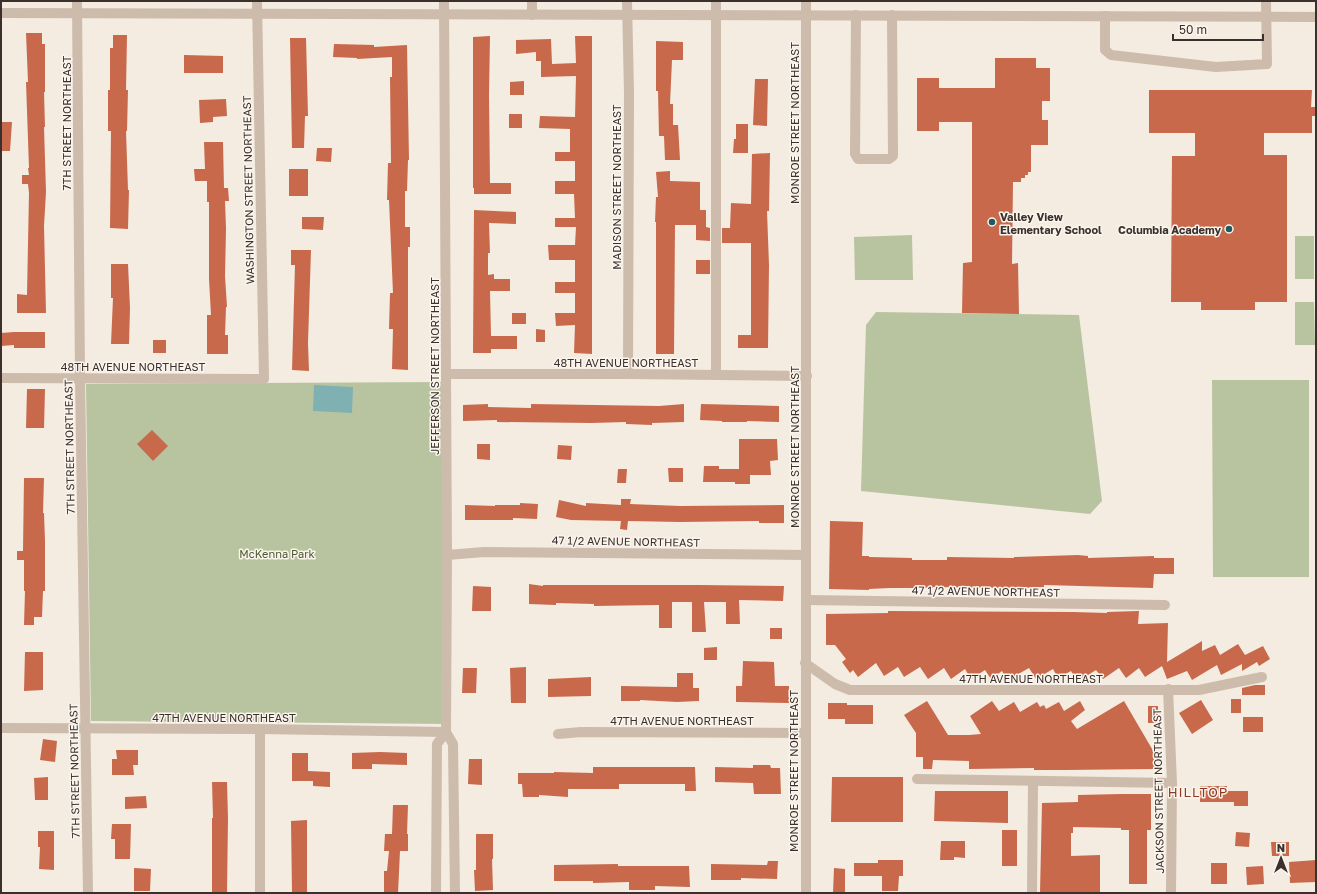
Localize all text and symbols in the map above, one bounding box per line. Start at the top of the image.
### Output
scale bar [1173,16,1263,42]
text: 50 m [1179,22,1207,37]
street label: MONROE STREET NORTHEAST [788,42,801,204]
street label: 7TH STREET NORTHEAST [60,55,73,190]
street label: WASHINGTON STREET NORTHEAST [240,95,256,285]
street label: MADISON STREET NORTHEAST [610,104,623,270]
place label: Valley View Elementary School [1000,210,1102,236]
marker: Valley View Elementary School [987,217,997,227]
place label: Columbia Academy [1118,223,1221,236]
marker: Columbia Academy [1224,224,1234,234]
street label: JEFFERSON STREET NORTHEAST [428,277,441,455]
street label: 48TH AVENUE NORTHEAST [554,356,698,369]
street label: 48TH AVENUE NORTHEAST [61,360,205,373]
street label: MONROE STREET NORTHEAST [788,366,801,528]
street label: 7TH STREET NORTHEAST [61,379,77,515]
street label: 47 1/2 AVENUE NORTHEAST [552,533,700,549]
park label: McKenna Park [239,547,315,560]
street label: 47 1/2 AVENUE NORTHEAST [912,583,1060,599]
street label: 47TH AVENUE NORTHEAST [959,672,1103,685]
street label: MONROE STREET NORTHEAST [787,690,800,852]
street label: 7TH STREET NORTHEAST [66,703,82,839]
street label: JACKSON STREET NORTHEAST [1150,708,1166,874]
street label: 47TH AVENUE NORTHEAST [152,711,296,724]
street label: 47TH AVENUE NORTHEAST [610,714,754,727]
district label: HILLTOP [1168,784,1228,800]
north arrow [1261,838,1301,878]
text: N [1277,841,1285,854]

